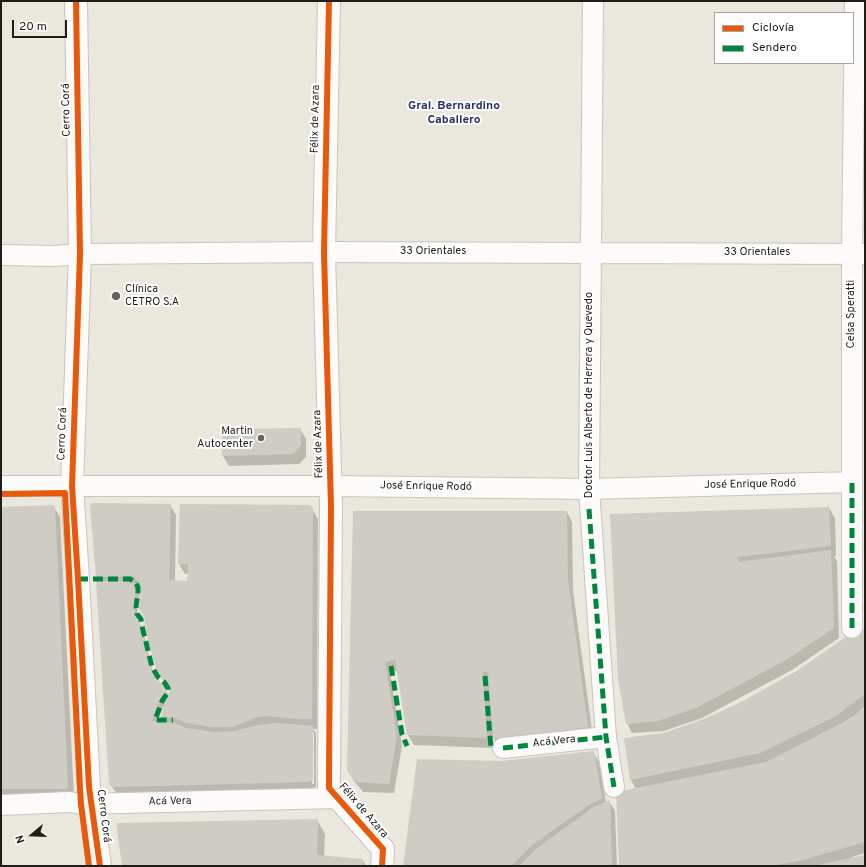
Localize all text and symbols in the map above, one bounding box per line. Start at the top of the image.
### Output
scale bar [14,12,69,38]
legend [714,12,854,64]
text: 20 m [19,19,47,35]
text: Ciclovía [752,20,794,36]
text: Sendero [752,40,797,56]
street label: Cerro Corá [60,83,74,137]
street label: Félix de Azara [309,85,323,153]
district label: Gral. Bernardino Caballero [408,100,500,128]
street label: 33 Orientales [400,245,466,259]
street label: 33 Orientales [724,246,790,260]
street label: Celsa Speratti [845,280,859,348]
place label: Clínica CETRO S.A [125,283,179,309]
marker: Clínica CETRO S.A [110,290,122,302]
street label: Doctor Luis Alberto de Herrera y Quevedo [583,292,597,498]
street label: Cerro Corá [55,407,71,461]
street label: Félix de Azara [311,409,327,479]
place label: Martin Autocenter [197,425,253,451]
marker: Martin Autocenter [256,433,266,443]
street label: José Enrique Rodó [704,478,796,492]
street label: José Enrique Rodó [380,480,472,494]
street label: Acá Vera [532,733,576,751]
street label: Félix de Azara [335,781,391,841]
street label: Cerro Corá [93,789,113,843]
street label: Acá Vera [148,795,192,809]
north arrow [12,815,52,855]
text: N [13,833,29,845]

